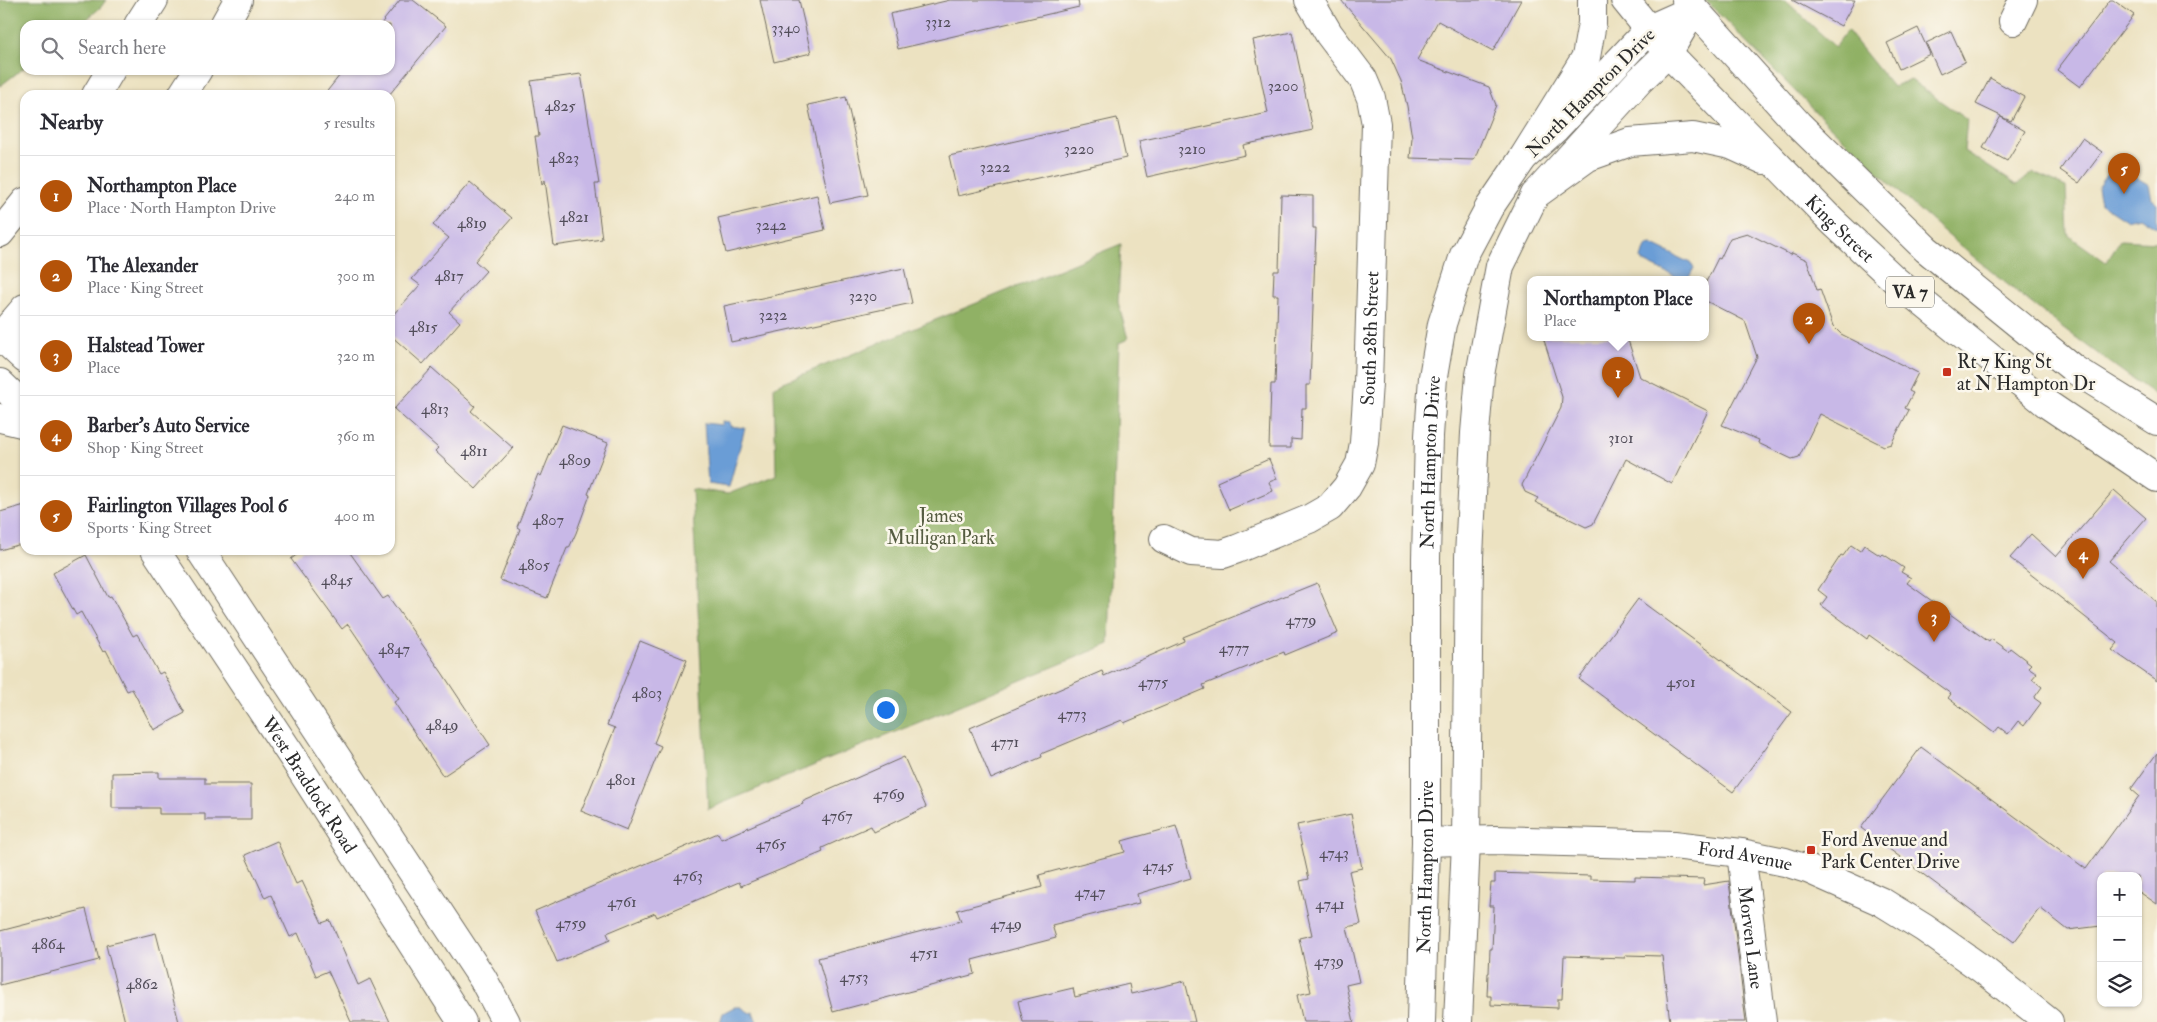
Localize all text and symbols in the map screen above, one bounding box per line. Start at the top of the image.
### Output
house number: 3312 [925,12,951,32]
house number: 3340 [771,18,801,38]
search box [20,20,395,75]
street label: North Hampton Drive [1521,23,1661,163]
icon: search [38,34,66,62]
text: Search here [78,36,166,60]
house number: 3200 [1268,76,1298,96]
house number: 4825 [544,96,576,116]
text: Nearby [40,109,103,136]
text: 5 results [324,113,375,133]
house number: 3220 [1064,139,1094,159]
house number: 3210 [1178,139,1206,159]
house number: 4823 [549,148,579,168]
pin: 5 [2108,153,2140,194]
house number: 3222 [980,157,1010,177]
text: Northampton Place [87,174,236,198]
text: 1 [53,186,59,206]
text: 240 m [334,186,375,206]
street label: King Street [1800,190,1879,268]
text: Place · North Hampton Drive [87,198,276,218]
house number: 4821 [559,207,589,227]
house number: 4819 [457,213,487,233]
house number: 3242 [756,215,786,235]
text: The Alexander [87,254,198,278]
text: 2 [52,266,60,286]
text: 300 m [337,266,375,286]
house number: 4817 [434,266,464,286]
street label: South 28th Street [1356,271,1384,406]
popup [1527,276,1709,341]
road number: VA 7 [1886,276,1934,308]
text: Place · King Street [87,278,204,298]
house number: 3230 [849,286,877,306]
text: Northampton Place [1543,287,1693,311]
pin: 2 [1793,303,1825,344]
house number: 3232 [759,305,787,325]
text: Place [1543,311,1576,331]
house number: 4815 [409,317,437,337]
text: Halstead Tower [87,334,204,358]
text: 3 [53,346,59,366]
text: 320 m [337,346,375,366]
place label: Rt 7 King St at N Hampton Dr [1957,350,2095,397]
pin: 1 [1602,357,1634,398]
text: Place [87,358,120,378]
marker: Rt 7 King St at N Hampton Dr [1941,366,1953,378]
street label: North Hampton Drive [1415,375,1446,549]
house number: 4813 [421,399,449,419]
text: Barber's Auto Service [87,414,249,438]
text: 4 [52,426,60,446]
text: 360 m [337,426,375,446]
house number: 3101 [1608,428,1634,448]
text: Shop · King Street [87,438,203,458]
house number: 4811 [460,441,488,461]
house number: 4809 [559,450,591,470]
text: Fairlington Villages Pool 6 [87,494,287,518]
park label: James Mulligan Park [887,504,995,550]
text: 5 [52,506,60,526]
text: 400 m [334,506,375,526]
house number: 4807 [532,510,564,530]
text: Sports · King Street [87,518,212,538]
pin: 4 [2067,538,2099,579]
house number: 4805 [518,555,550,575]
house number: 4845 [321,570,353,590]
pin: 3 [1918,601,1950,642]
house number: 4779 [1285,610,1317,630]
house number: 4777 [1219,638,1250,658]
house number: 4847 [378,639,411,659]
house number: 4775 [1138,672,1168,692]
house number: 4501 [1666,672,1696,692]
house number: 4803 [632,683,662,703]
your location [873,697,899,723]
house number: 4773 [1057,704,1087,724]
street label: West Braddock Road [256,711,362,858]
house number: 4849 [426,715,458,735]
house number: 4771 [991,732,1019,752]
house number: 4801 [606,770,636,790]
street label: North Hampton Drive [1412,780,1440,954]
house number: 4769 [873,784,905,804]
house number: 4767 [821,806,853,826]
place label: Ford Avenue and Park Center Drive [1821,828,1960,874]
house number: 4765 [756,834,786,854]
street label: Ford Avenue [1696,837,1796,877]
house number: 4743 [1319,843,1349,863]
marker: Ford Avenue and Park Center Drive [1805,844,1817,856]
house number: 4745 [1143,856,1173,876]
house number: 4763 [673,866,703,886]
map controls [2097,872,2142,1007]
button: + [2097,872,2142,917]
house number: 4747 [1075,882,1106,902]
street label: Morven Lane [1732,885,1769,990]
house number: 4761 [607,892,637,912]
house number: 4741 [1315,894,1345,914]
house number: 4759 [556,913,586,933]
house number: 4749 [990,914,1022,934]
button: − [2097,917,2142,962]
house number: 4864 [32,934,66,954]
house number: 4751 [910,943,938,963]
house number: 4739 [1314,951,1344,971]
button: layers [2097,962,2142,1007]
house number: 4753 [840,967,868,987]
house number: 4862 [126,974,158,994]

